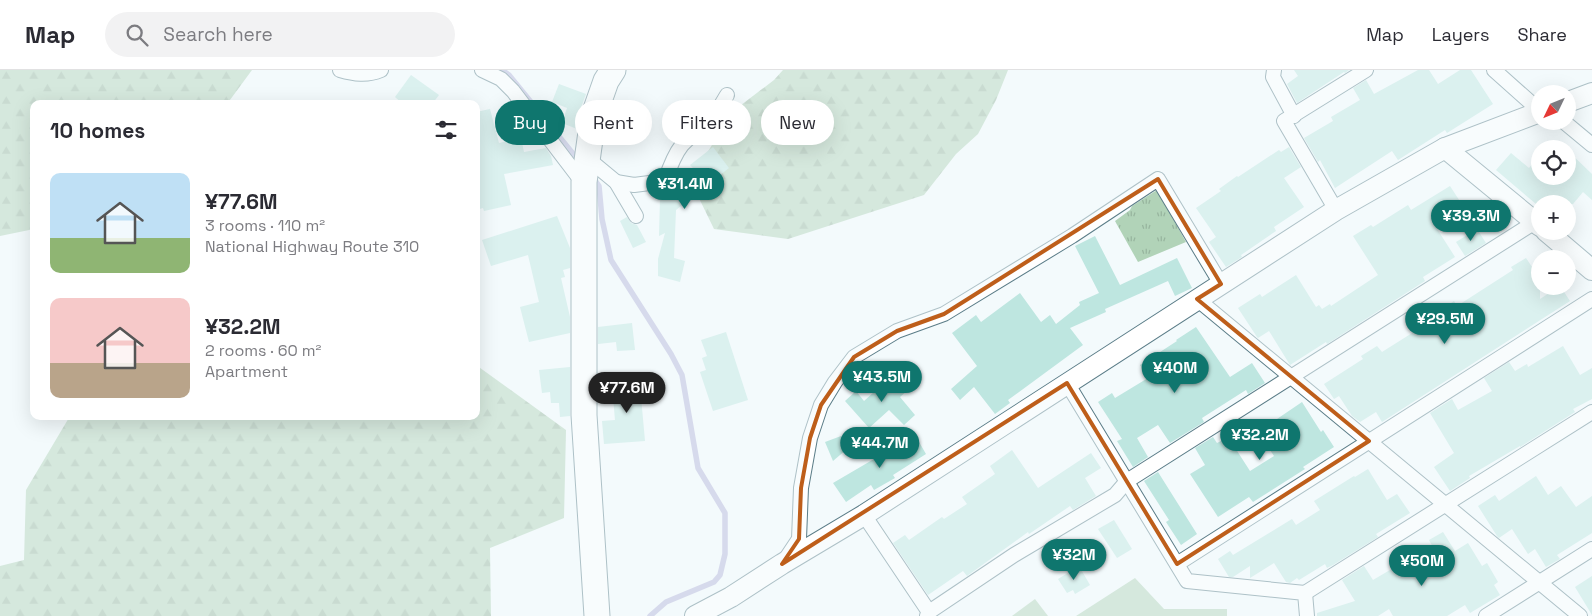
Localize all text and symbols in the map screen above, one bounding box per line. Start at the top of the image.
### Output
search box [105,12,455,57]
text: Map [25,19,75,50]
icon: search [123,21,151,49]
text: Search here [163,22,273,47]
text: Map [1366,23,1404,46]
text: Layers [1432,23,1489,46]
text: Share [1517,23,1567,46]
north arrow [1531,85,1576,130]
map controls [1531,85,1576,295]
chip: Buy [495,100,565,145]
chip: Rent [575,100,652,145]
chip: Filters [662,100,751,145]
chip: New [761,100,834,145]
icon: filters [432,116,460,144]
text: 10 homes [50,117,145,144]
button: locate [1531,140,1576,185]
pin: ¥31.4M [644,168,726,210]
text: ¥31.4M [657,173,713,194]
text: ¥77.6M [205,188,277,215]
icon: home [90,193,150,253]
button: + [1531,195,1576,240]
pin: ¥39.3M [1430,200,1512,242]
text: ¥39.3M [1442,205,1500,226]
text: 3 rooms · 110 m² [205,215,325,236]
text: National Highway Route 310 [205,236,419,257]
button: − [1531,250,1576,295]
pin: ¥29.5M [1404,302,1486,345]
text: ¥29.5M [1416,308,1474,329]
text: ¥32.2M [205,313,281,340]
icon: home [90,318,150,378]
text: 2 rooms · 60 m² [205,340,321,361]
pin: ¥40M [1145,352,1205,394]
text: ¥40M [1153,357,1197,378]
pin: ¥43.5M [841,360,923,403]
text: Apartment [205,361,288,382]
text: ¥43.5M [853,366,911,387]
pin: ¥77.6M [586,372,668,414]
text: ¥77.6M [599,377,655,398]
pin: ¥32.2M [1219,418,1301,461]
text: ¥32.2M [1231,424,1289,445]
pin: ¥44.7M [839,426,921,469]
text: ¥44.7M [851,432,909,453]
pin: ¥32M [1044,538,1104,581]
text: ¥32M [1052,544,1096,565]
pin: ¥50M [1392,544,1452,587]
text: ¥50M [1400,550,1444,571]

